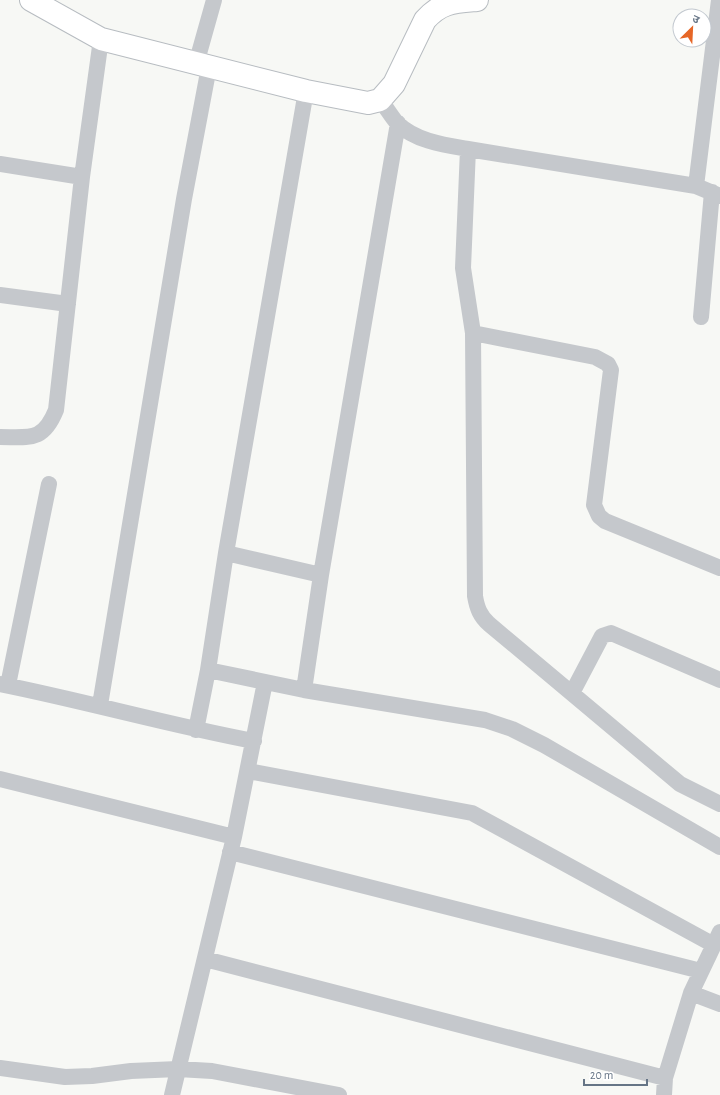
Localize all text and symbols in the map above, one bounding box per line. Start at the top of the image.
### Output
north arrow [672,8,712,48]
text: उ [691,13,702,26]
scale bar [584,1061,647,1087]
text: 20 m [590,1069,613,1081]

